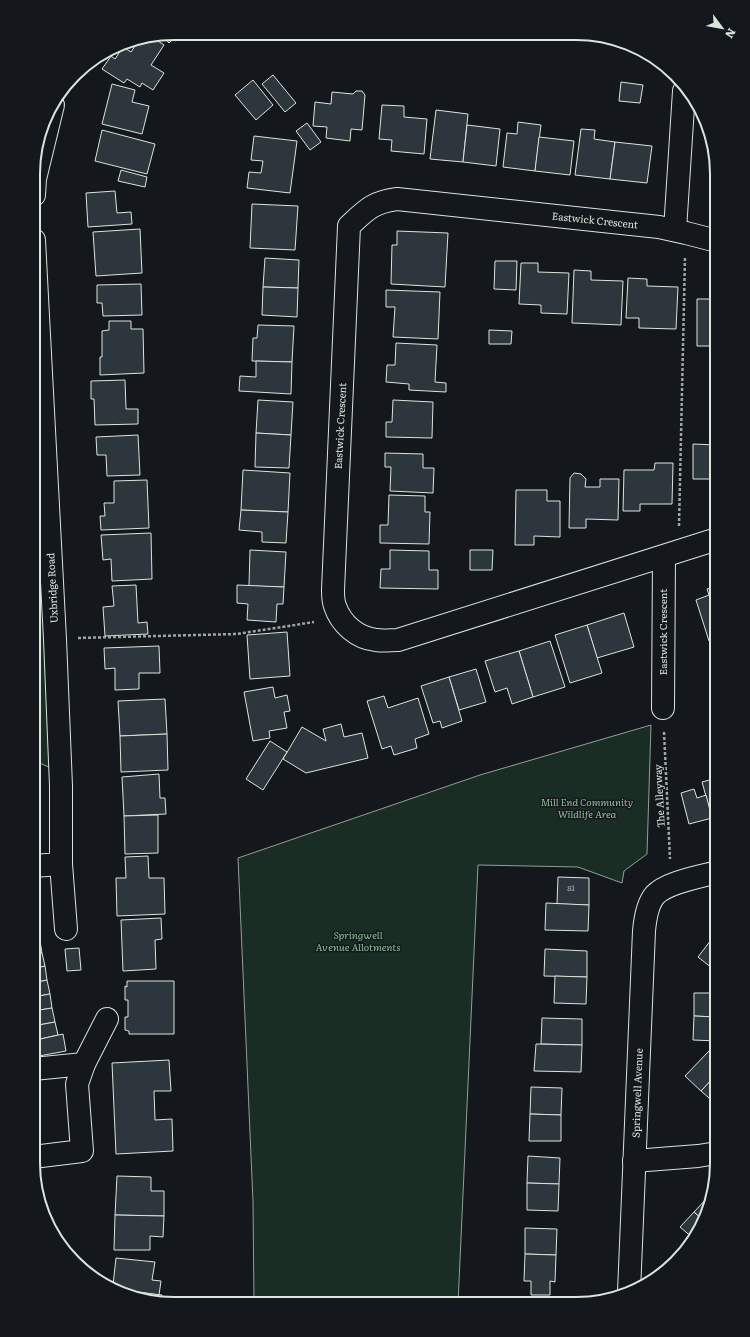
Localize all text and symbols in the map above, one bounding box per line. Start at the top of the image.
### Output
north arrow [702,8,742,48]
text: N [722,26,741,42]
street label: Eastwick Crescent [551,208,639,231]
street label: Eastwick Crescent [330,382,349,470]
street label: Uxbridge Road [42,553,61,624]
street label: Eastwick Crescent [655,589,670,675]
street label: The Alleyway [649,764,668,828]
park label: Mill End Community Wildlife Area [541,794,633,821]
house number: 81 [567,882,576,893]
park label: Springwell Avenue Allotments [315,927,401,954]
street label: Springwell Avenue [627,1048,646,1138]

